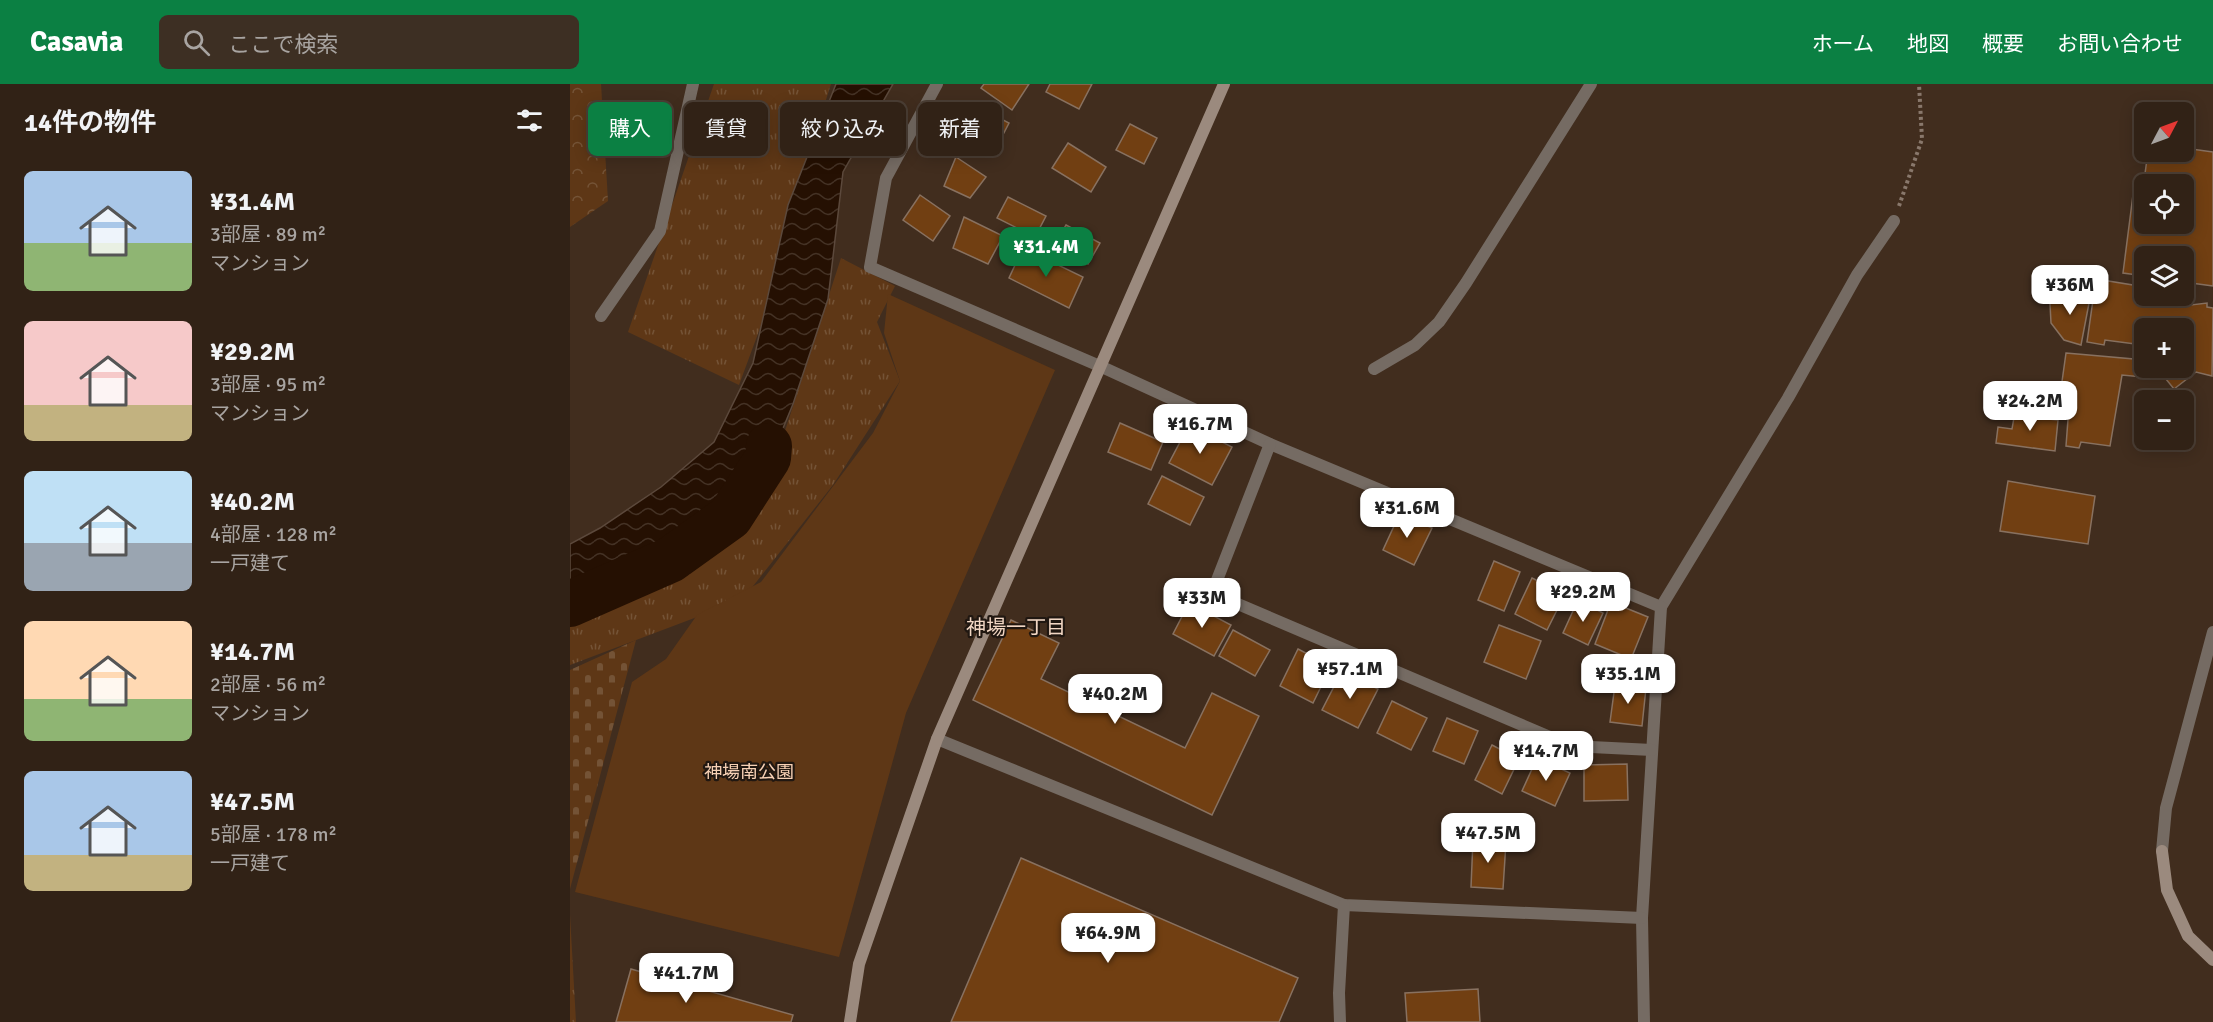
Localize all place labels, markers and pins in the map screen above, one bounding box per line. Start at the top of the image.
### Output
pin: ¥31.4M [997,227,1095,278]
pin: ¥36M [2034,265,2106,316]
pin: ¥24.2M [1981,381,2079,432]
pin: ¥16.7M [1151,404,1249,455]
pin: ¥31.6M [1358,488,1456,539]
pin: ¥29.2M [1534,572,1632,623]
pin: ¥33M [1166,578,1238,629]
pin: ¥57.1M [1301,649,1399,700]
pin: ¥35.1M [1579,654,1677,705]
pin: ¥40.2M [1066,674,1164,725]
pin: ¥14.7M [1497,731,1595,782]
pin: ¥47.5M [1439,813,1537,864]
pin: ¥64.9M [1059,913,1157,964]
pin: ¥41.7M [637,953,735,1004]

